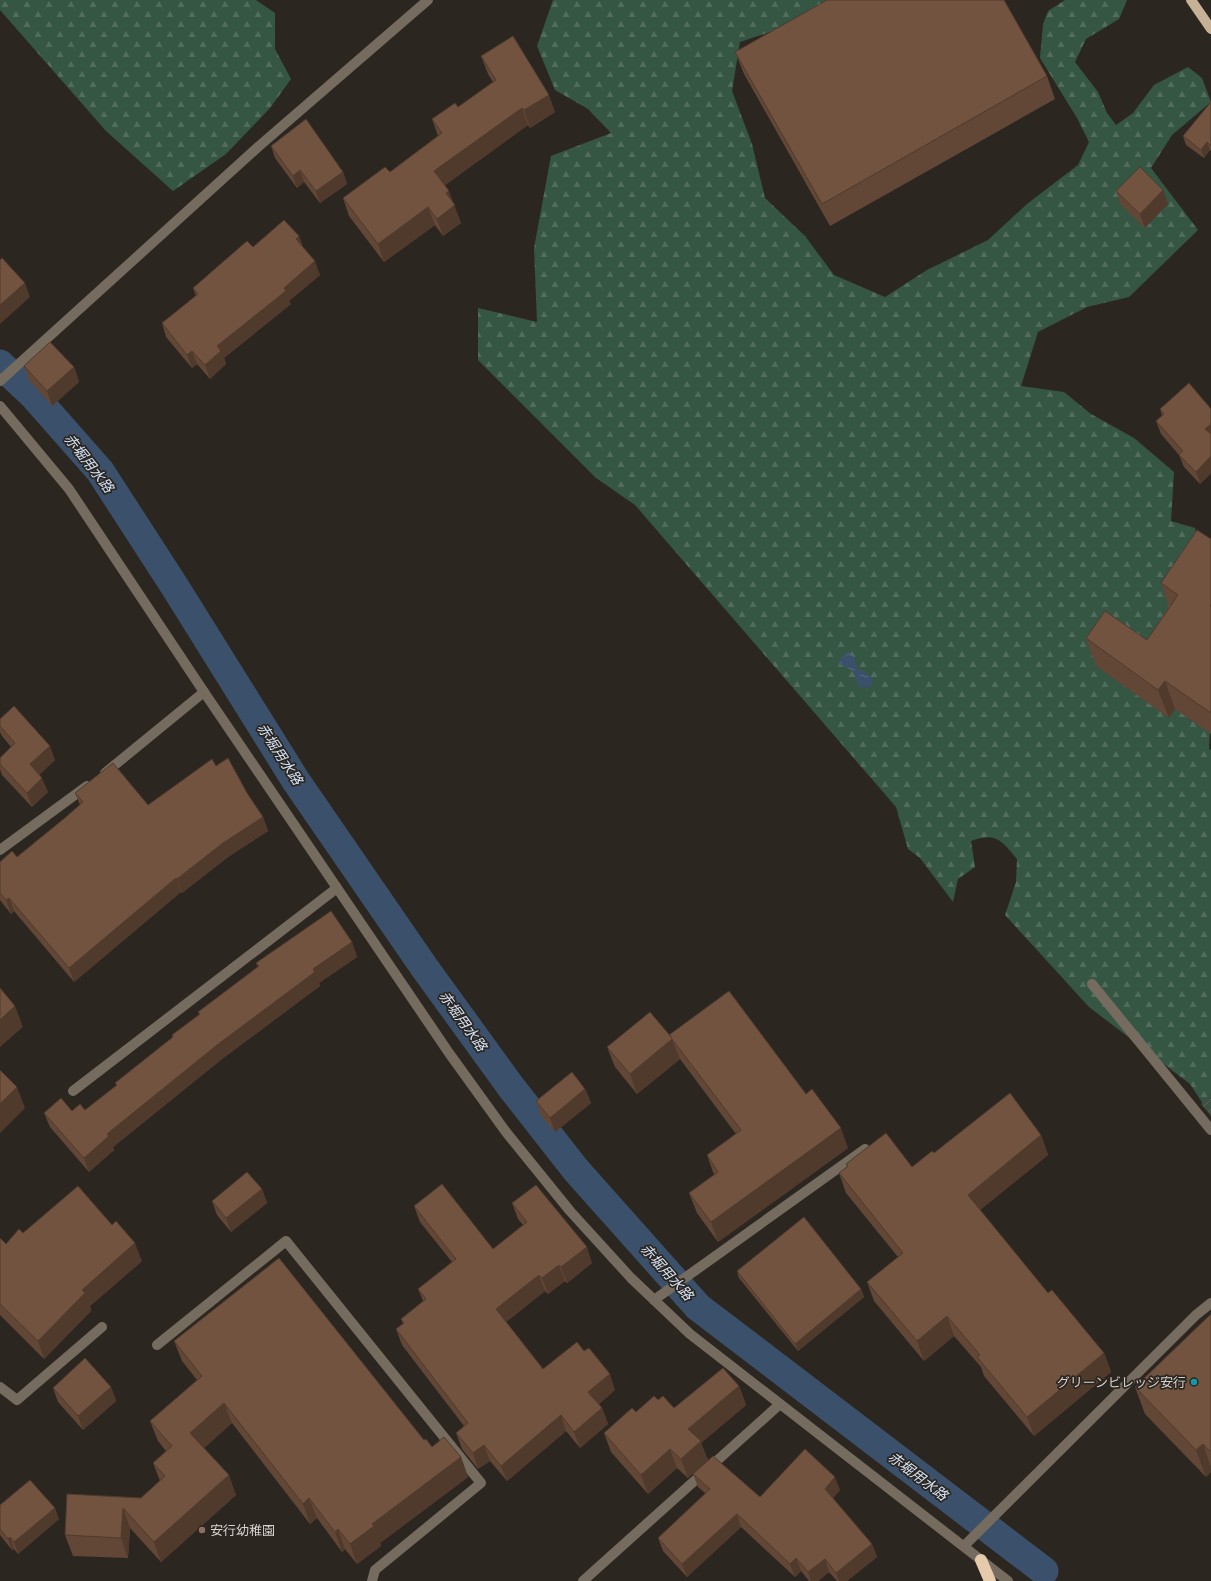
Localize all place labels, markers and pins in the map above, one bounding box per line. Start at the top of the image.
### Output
place label: グリーンビレッジ安行 [1057,1375,1186,1391]
marker: グリーンビレッジ安行 [1189,1377,1199,1387]
place label: 安行幼稚園 [210,1523,275,1539]
marker: 安行幼稚園 [197,1525,207,1535]

